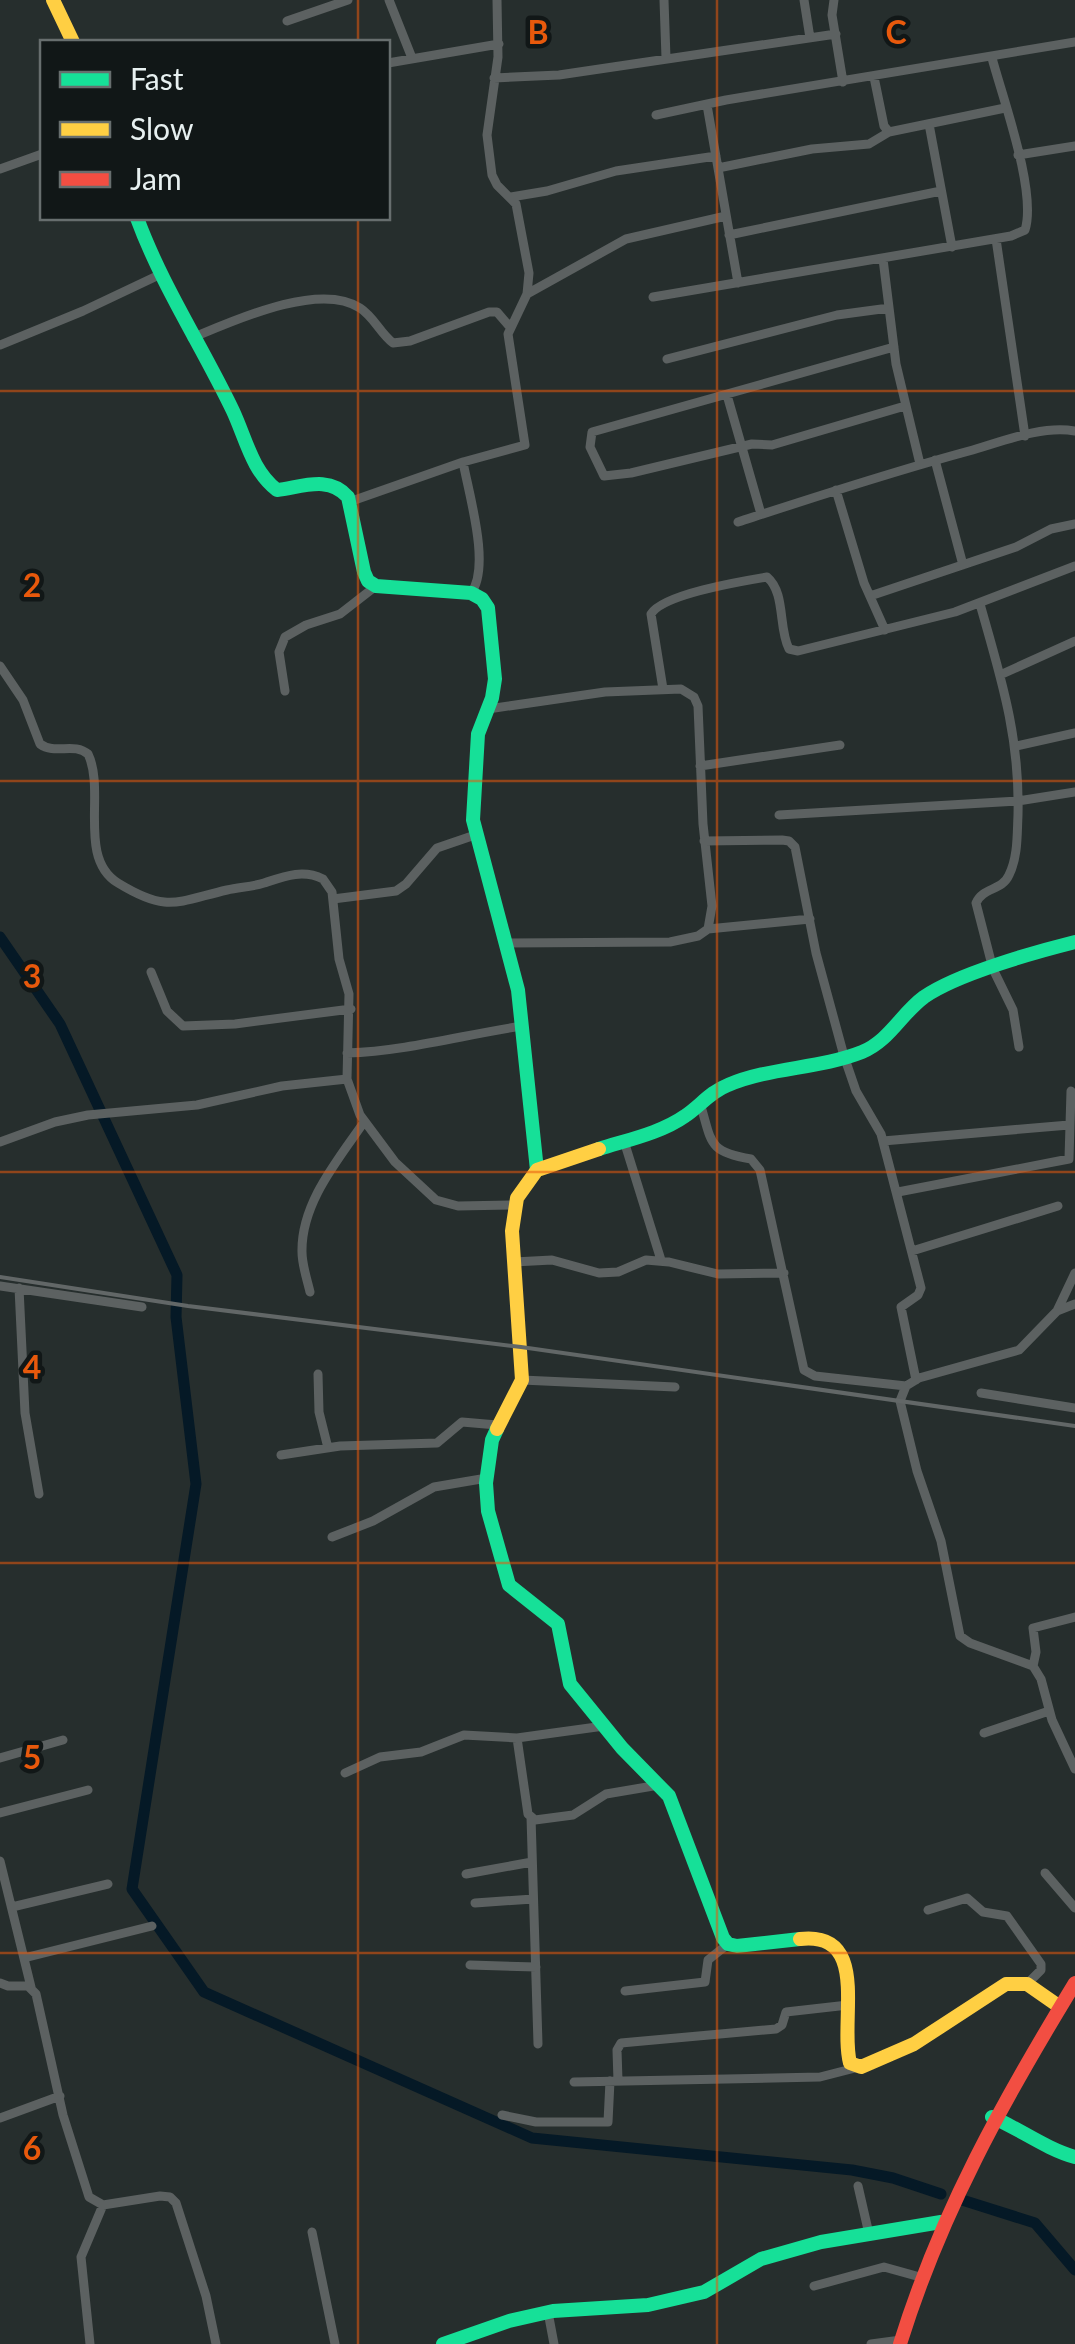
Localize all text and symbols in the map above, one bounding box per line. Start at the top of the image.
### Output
text: B [527,12,549,51]
text: C [885,12,907,51]
legend [40,40,390,220]
text: Fast [130,60,184,96]
text: Slow [130,110,194,146]
text: Jam [130,160,182,196]
text: 2 [23,565,41,604]
text: 3 [23,956,41,995]
text: 4 [23,1347,41,1386]
text: 5 [23,1737,41,1776]
text: 6 [23,2128,41,2167]

